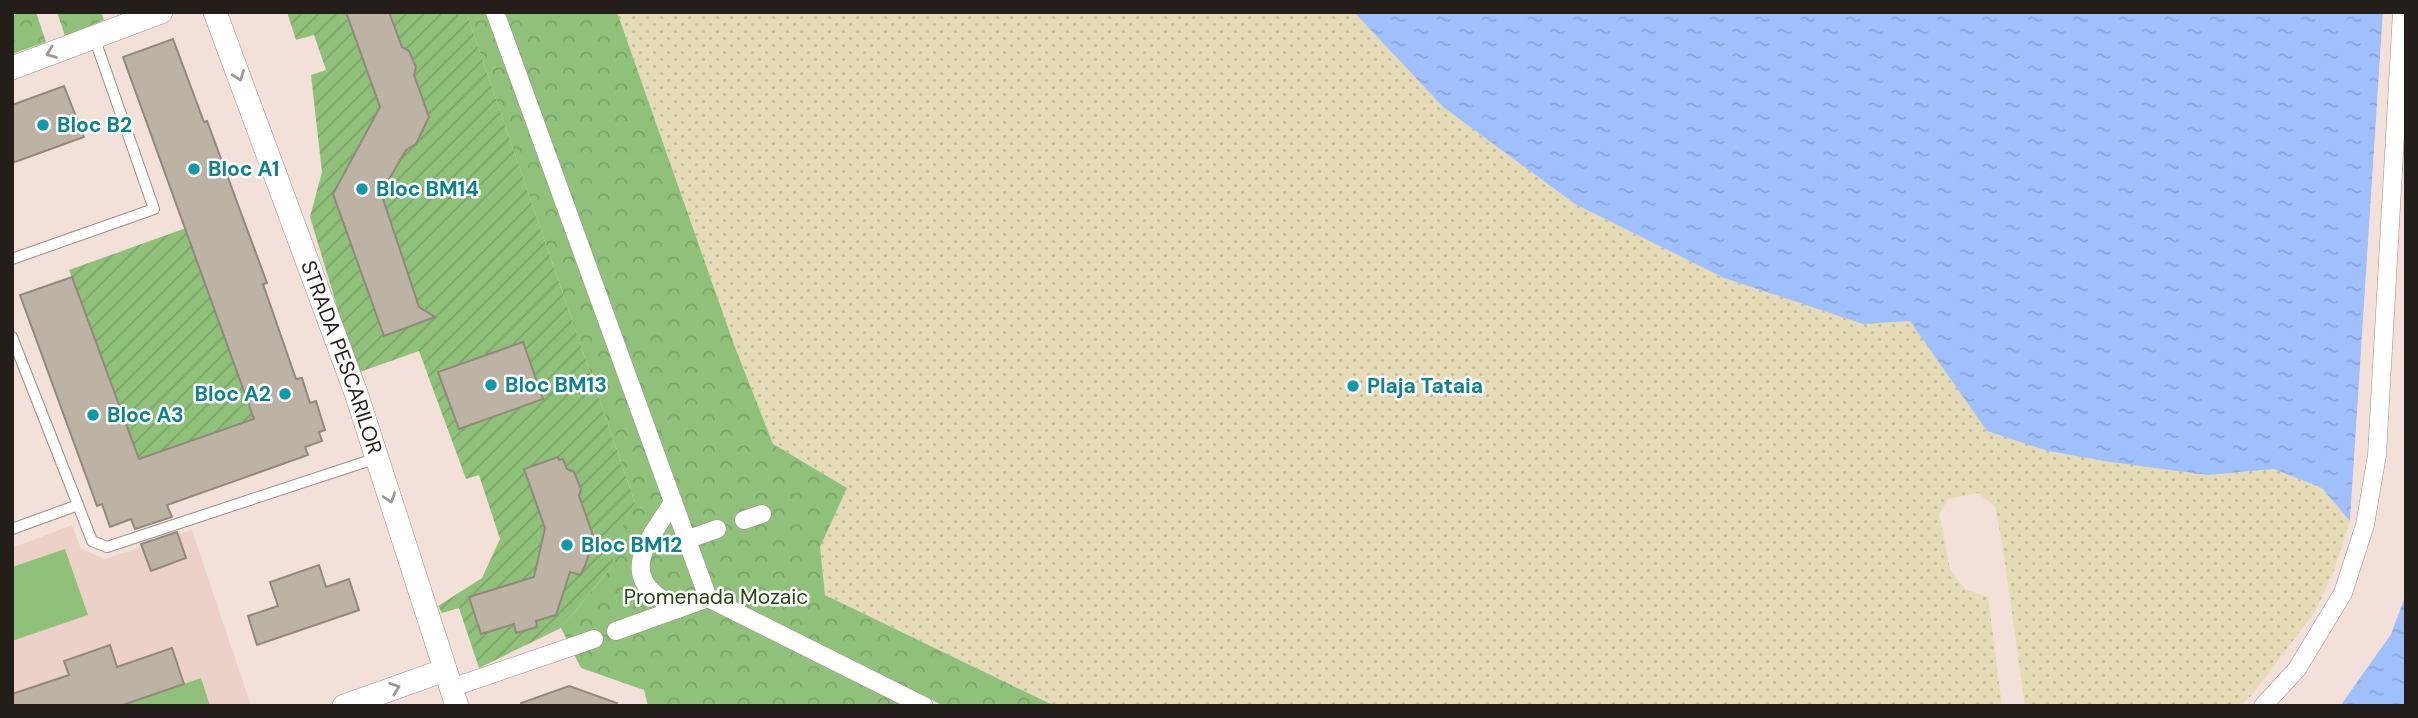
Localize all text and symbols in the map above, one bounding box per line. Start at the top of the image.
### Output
one-way arrow [45,45,57,59]
one-way arrow [231,70,245,82]
place label: Bloc B2 [57,111,132,139]
marker: Bloc B2 [35,117,51,133]
place label: Bloc A1 [208,155,279,183]
marker: Bloc A1 [186,161,202,177]
place label: Bloc BM14 [376,175,479,203]
marker: Bloc BM14 [354,181,370,197]
street label: STRADA PESCARILOR [294,257,389,458]
place label: Bloc BM13 [505,371,607,399]
place label: Plaja Tataia [1367,372,1483,400]
marker: Bloc BM13 [483,377,499,393]
marker: Plaja Tataia [1345,378,1361,394]
place label: Bloc A2 [194,380,271,408]
marker: Bloc A2 [277,386,293,402]
place label: Bloc A3 [107,401,184,429]
marker: Bloc A3 [85,407,101,423]
one-way arrow [382,491,396,504]
place label: Bloc BM12 [581,531,682,559]
marker: Bloc BM12 [559,537,575,553]
park label: Promenada Mozaic [624,583,808,611]
one-way arrow [388,682,400,696]

